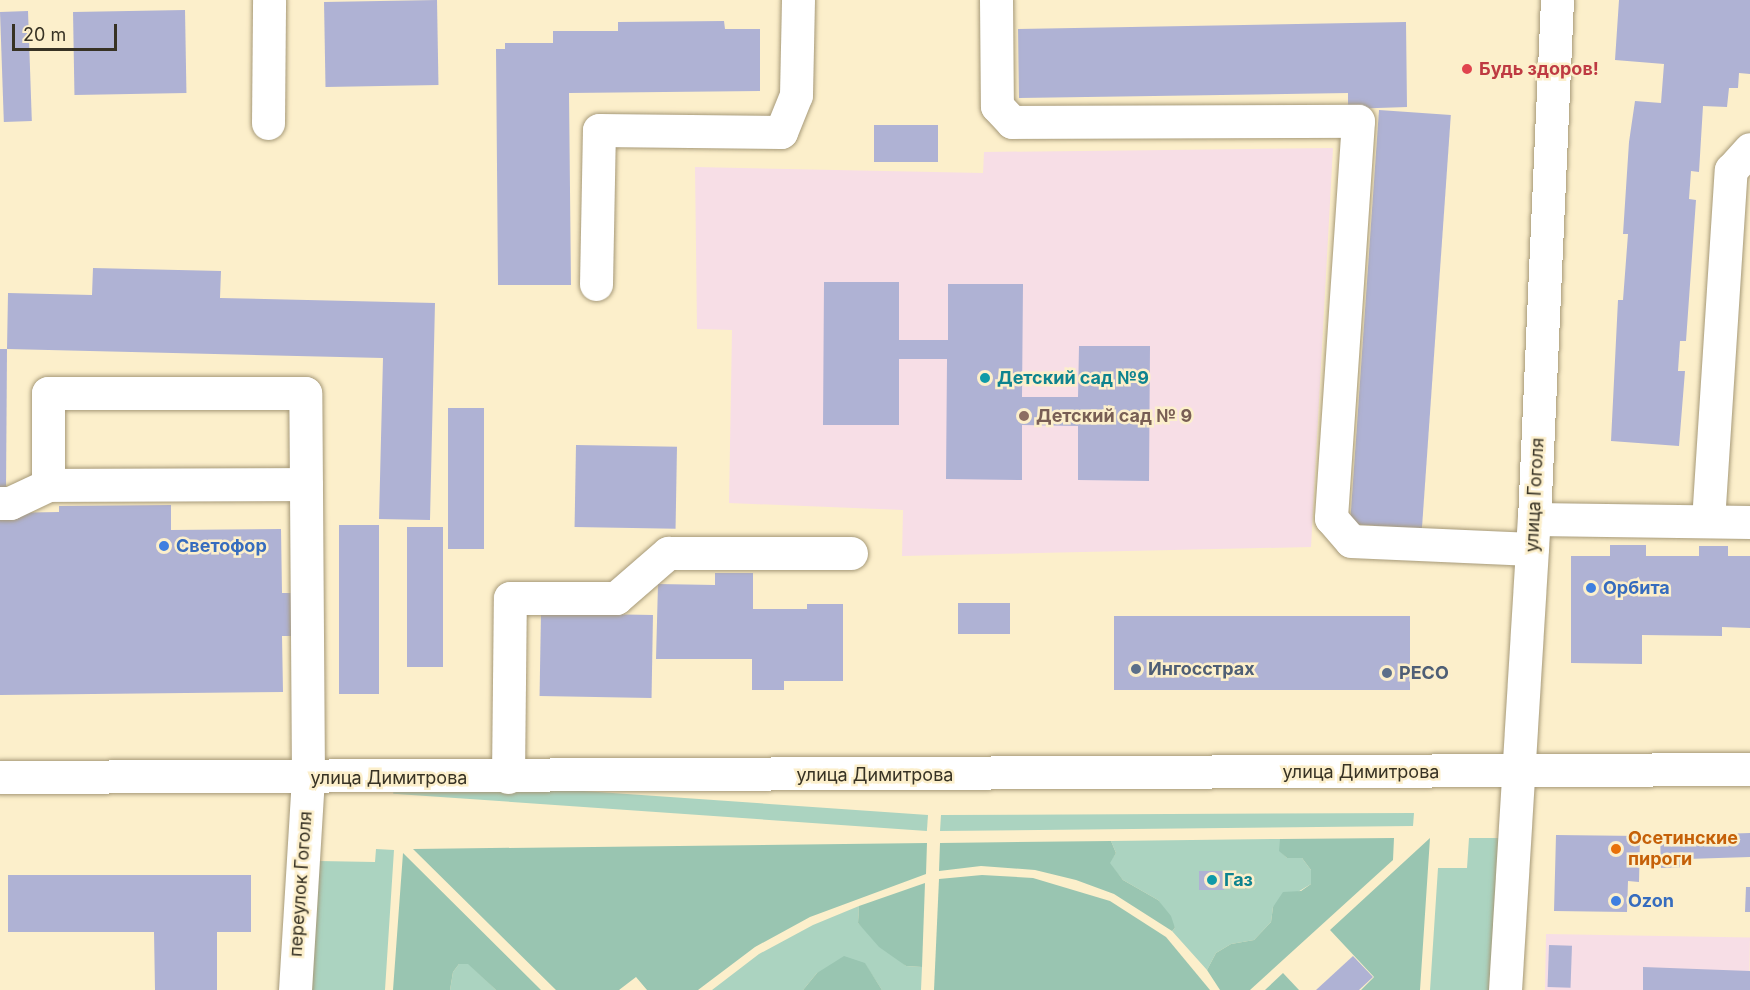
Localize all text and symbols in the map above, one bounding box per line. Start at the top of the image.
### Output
scale bar [15,12,120,50]
text: 20 m [23,24,66,45]
place label: Будь здоров! [1479,58,1599,80]
marker: Будь здоров! [1460,62,1474,76]
place label: Детский сад №9 [997,367,1149,389]
marker: Детский сад №9 [978,371,992,385]
place label: Детский сад № 9 [1036,405,1192,427]
marker: Детский сад № 9 [1017,409,1031,423]
street label: улица Гоголя [1521,437,1549,553]
place label: Светофор [176,535,267,557]
marker: Светофор [157,539,171,553]
place label: Орбита [1603,577,1670,599]
marker: Орбита [1584,581,1598,595]
place label: Ингосстрах [1148,658,1255,680]
marker: Ингосстрах [1129,662,1143,676]
place label: РЕСО [1399,662,1449,684]
marker: РЕСО [1380,666,1394,680]
street label: улица Димитрова [1283,761,1439,783]
street label: улица Димитрова [797,764,953,786]
street label: улица Димитрова [311,767,467,789]
street label: переулок Гоголя [285,810,317,958]
place label: Осетинские пироги [1628,828,1738,870]
marker: Осетинские пироги [1609,842,1623,856]
place label: Газ [1224,869,1253,891]
marker: Газ [1205,873,1219,887]
place label: Ozon [1628,890,1674,912]
marker: Ozon [1609,894,1623,908]

